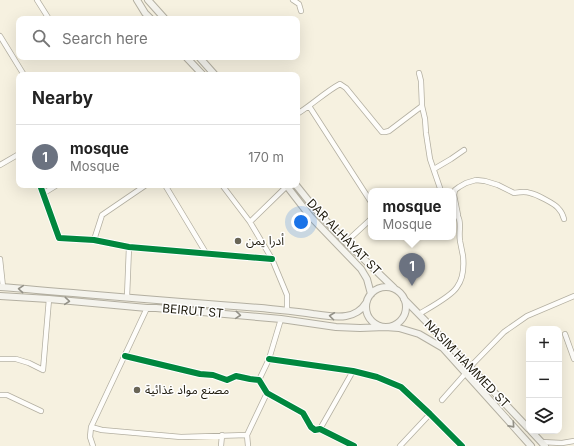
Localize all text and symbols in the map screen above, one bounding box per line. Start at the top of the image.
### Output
search box [16,16,300,60]
icon: search [30,27,52,49]
text: Search here [62,29,148,48]
text: Nearby [32,88,93,108]
text: mosque [70,139,129,158]
text: 1 [42,149,48,165]
text: 170 m [248,149,284,165]
text: Mosque [70,158,120,174]
popup [368,188,456,240]
street label: DAR ALHAYAT ST [304,195,385,278]
text: mosque [382,197,442,216]
your location [291,212,311,232]
text: Mosque [382,216,432,232]
place label: أدرا يمن [246,233,284,248]
marker: أدرا يمن [233,236,243,246]
pin: 1 [399,253,425,286]
one-way arrow [18,284,24,293]
one-way arrow [64,296,70,305]
street label: BEIRUT ST [162,300,225,321]
one-way arrow [235,311,241,320]
one-way arrow [329,312,335,321]
street label: NASIM HAMMED ST [422,317,513,411]
map controls [526,326,562,434]
button: + [526,326,562,362]
button: − [526,362,562,398]
place label: مصنع مواد غذائية [145,382,229,399]
marker: مصنع مواد غذائية [132,385,142,395]
button: layers [526,398,562,434]
one-way arrow [507,420,514,427]

